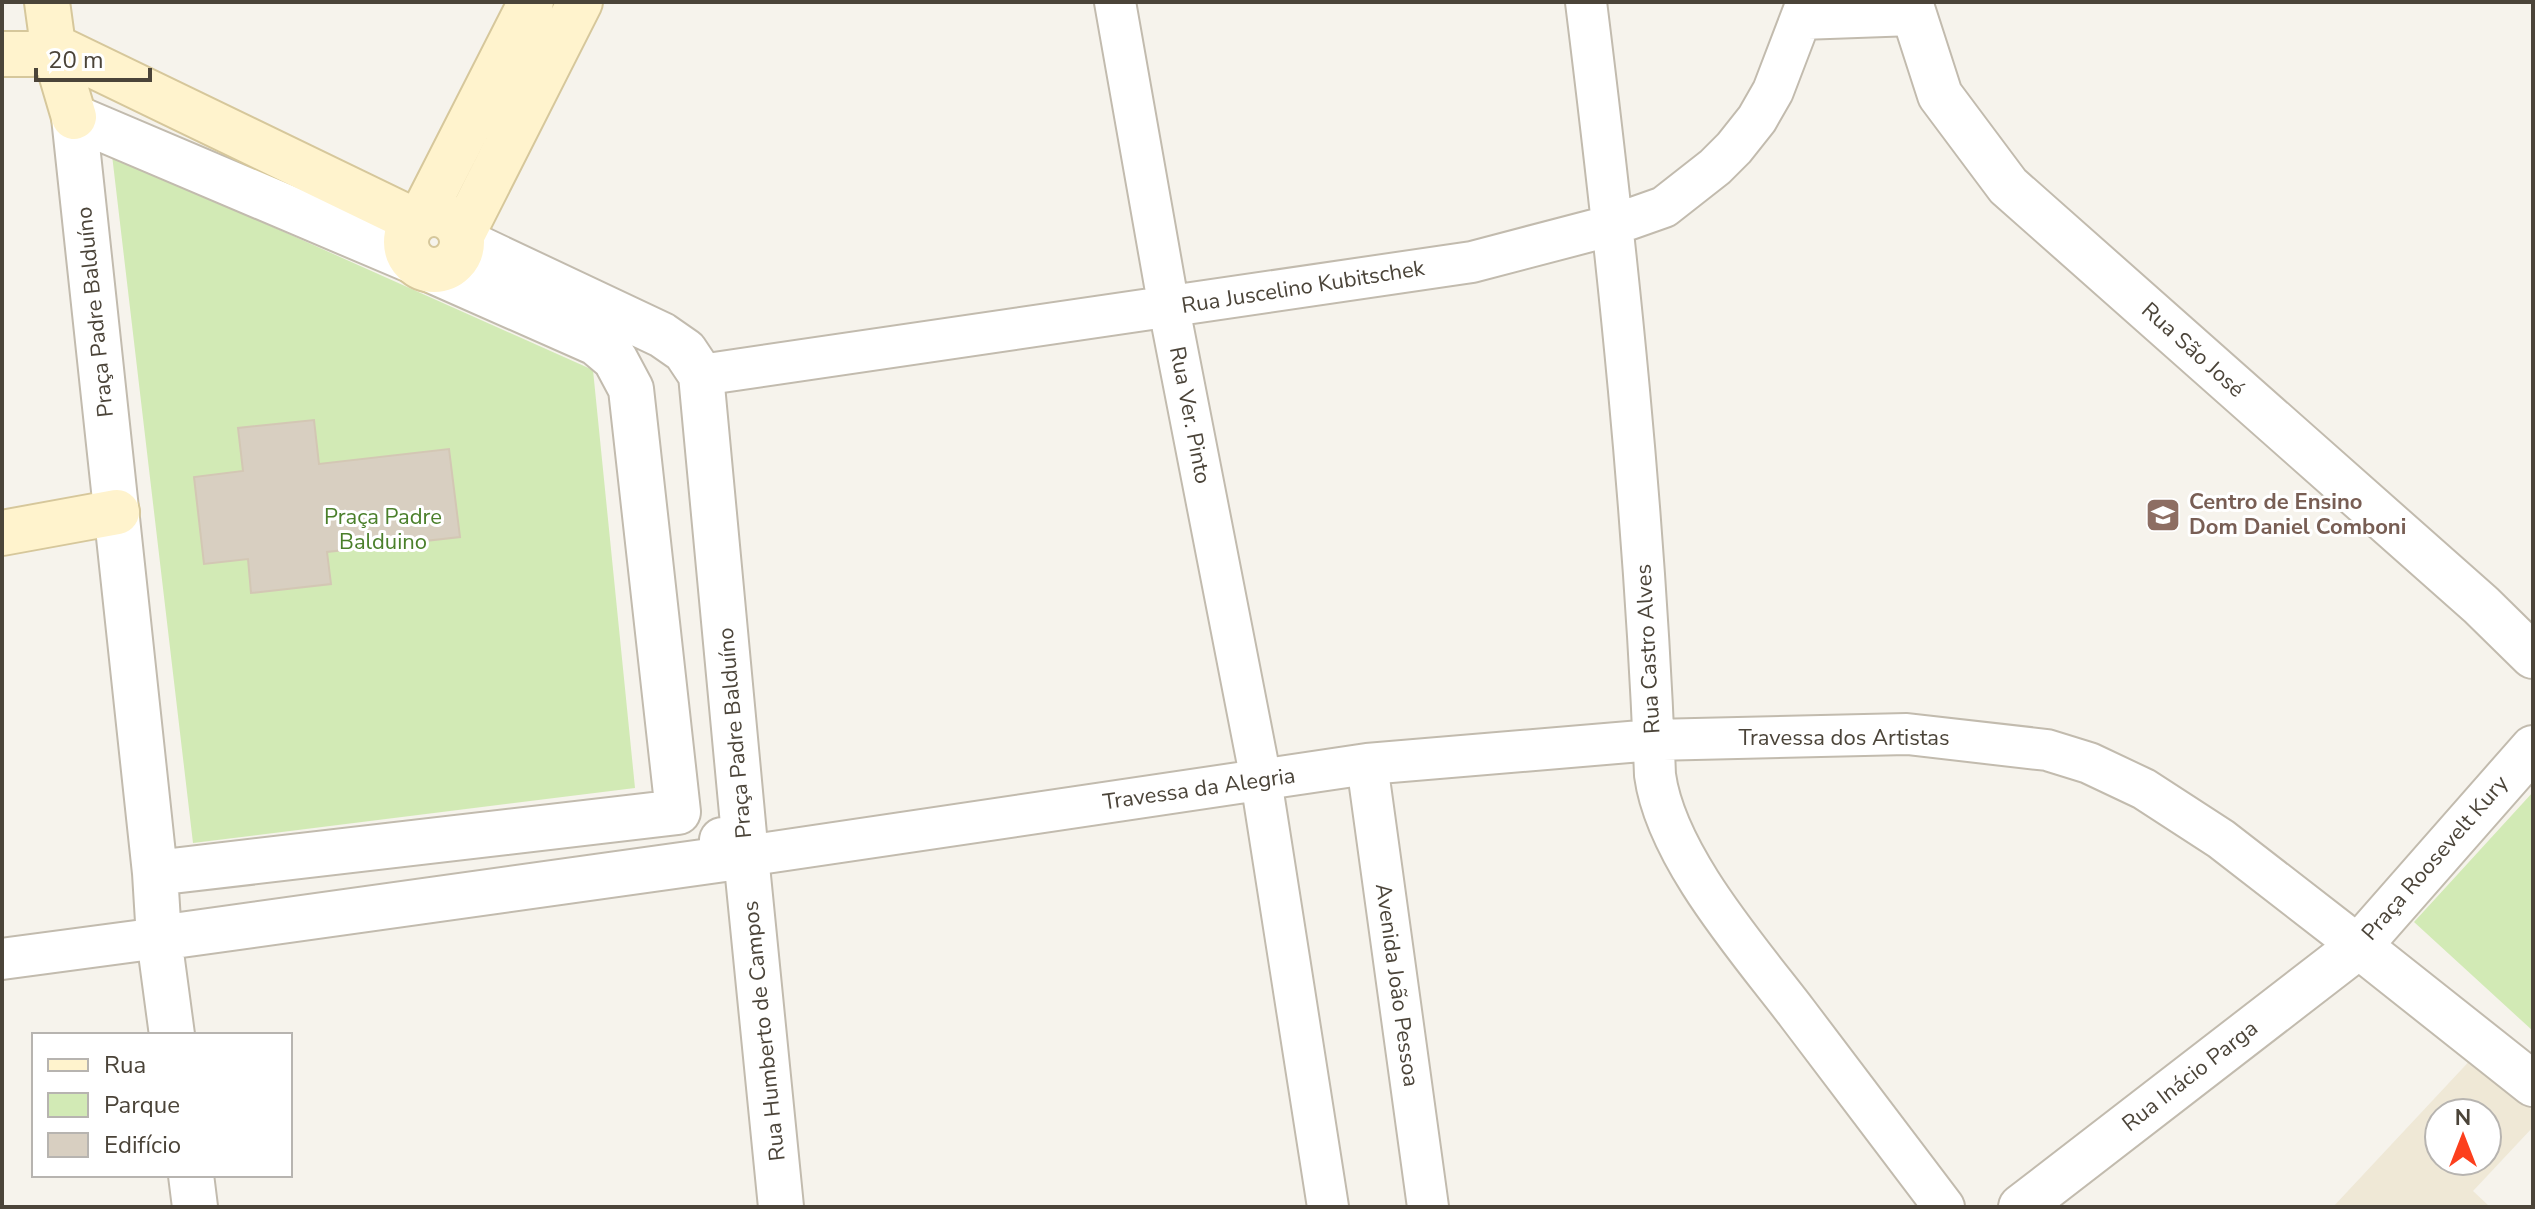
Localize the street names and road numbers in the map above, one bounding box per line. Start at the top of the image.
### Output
street label: Praça Padre Balduíno [69,205,121,419]
street label: Rua Juscelino Kubitschek [1179,253,1428,321]
street label: Rua São José [2135,296,2251,404]
street label: Rua Ver. Pinto [1162,344,1218,486]
street label: Rua Castro Alves [1629,563,1667,735]
street label: Praça Padre Balduíno [711,626,759,840]
street label: Travessa dos Artistas [1738,723,1950,753]
street label: Travessa da Alegria [1101,761,1297,817]
street label: Praça Roosevelt Kury [2355,768,2516,947]
street label: Avenida João Pessoa [1368,881,1426,1089]
street label: Rua Humberto de Campos [735,899,793,1163]
street label: Rua Inácio Parga [2116,1013,2264,1139]

